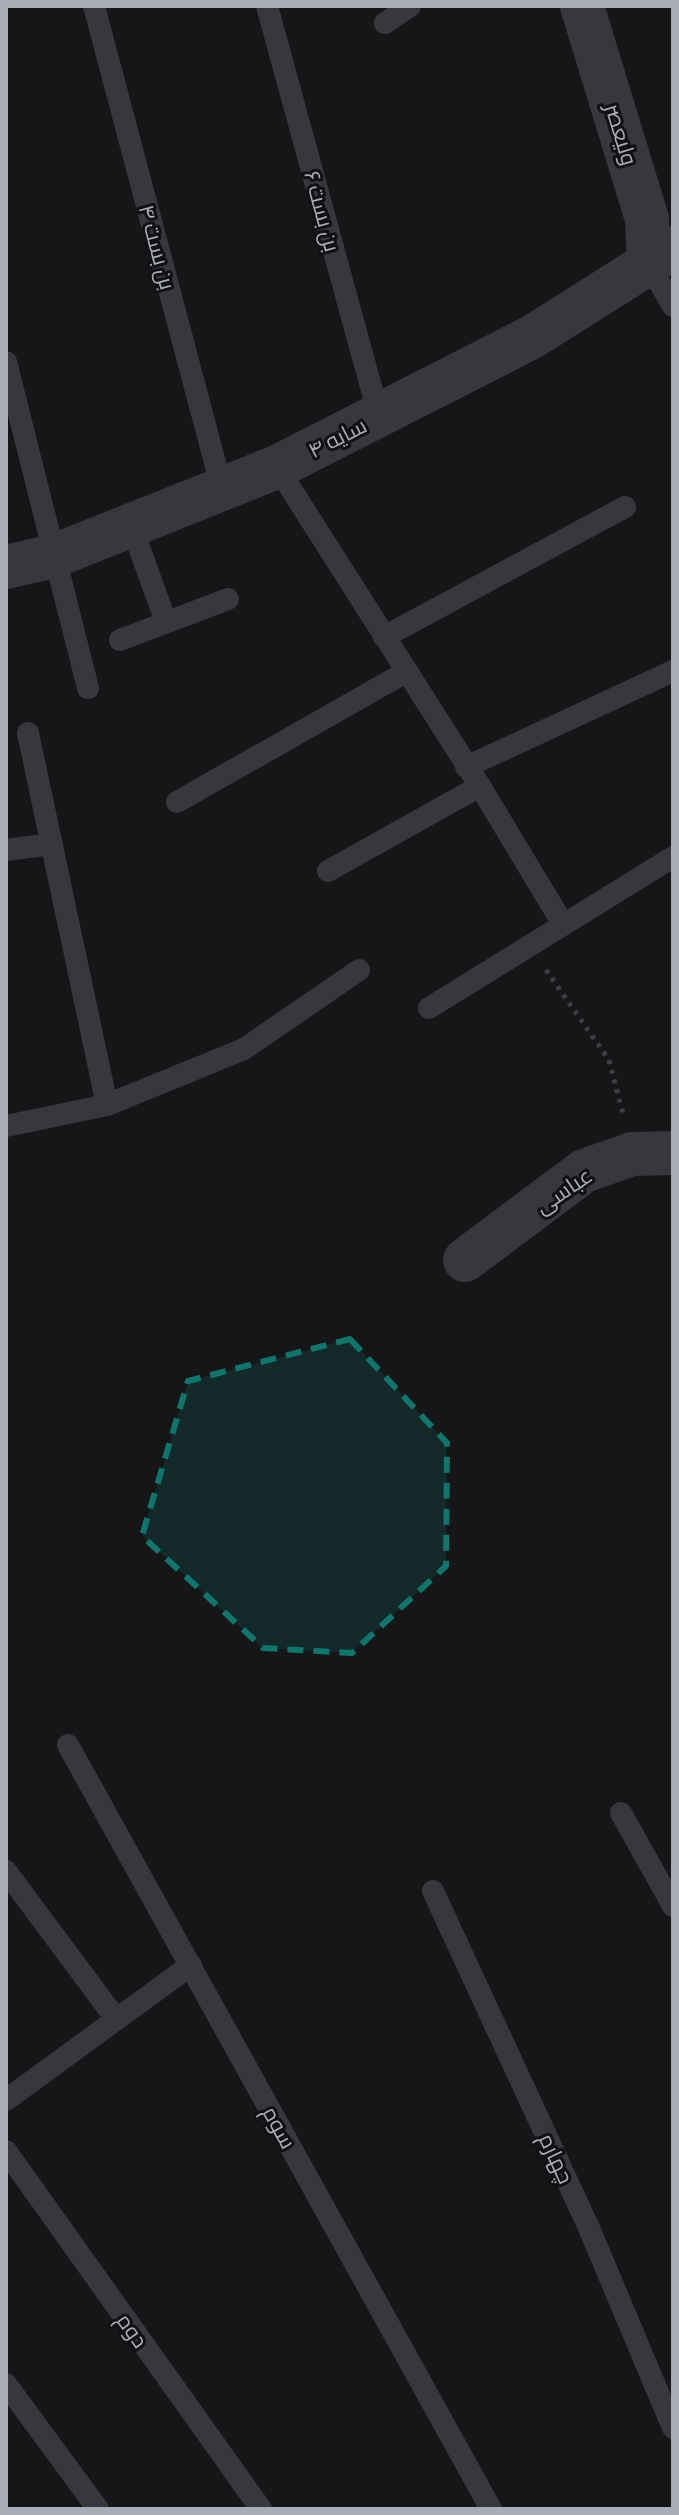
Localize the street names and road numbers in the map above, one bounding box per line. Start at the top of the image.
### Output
street label: ولیعصر [599,98,644,168]
street label: بن بست ۶ [298,167,347,255]
street label: بن بست ۴ [133,201,182,293]
street label: سایه ۴ [303,411,371,463]
street label: عباسی [529,1161,597,1220]
street label: سوم [255,2101,303,2155]
street label: چهارم [531,2128,580,2189]
street label: دوم [109,2307,154,2354]

